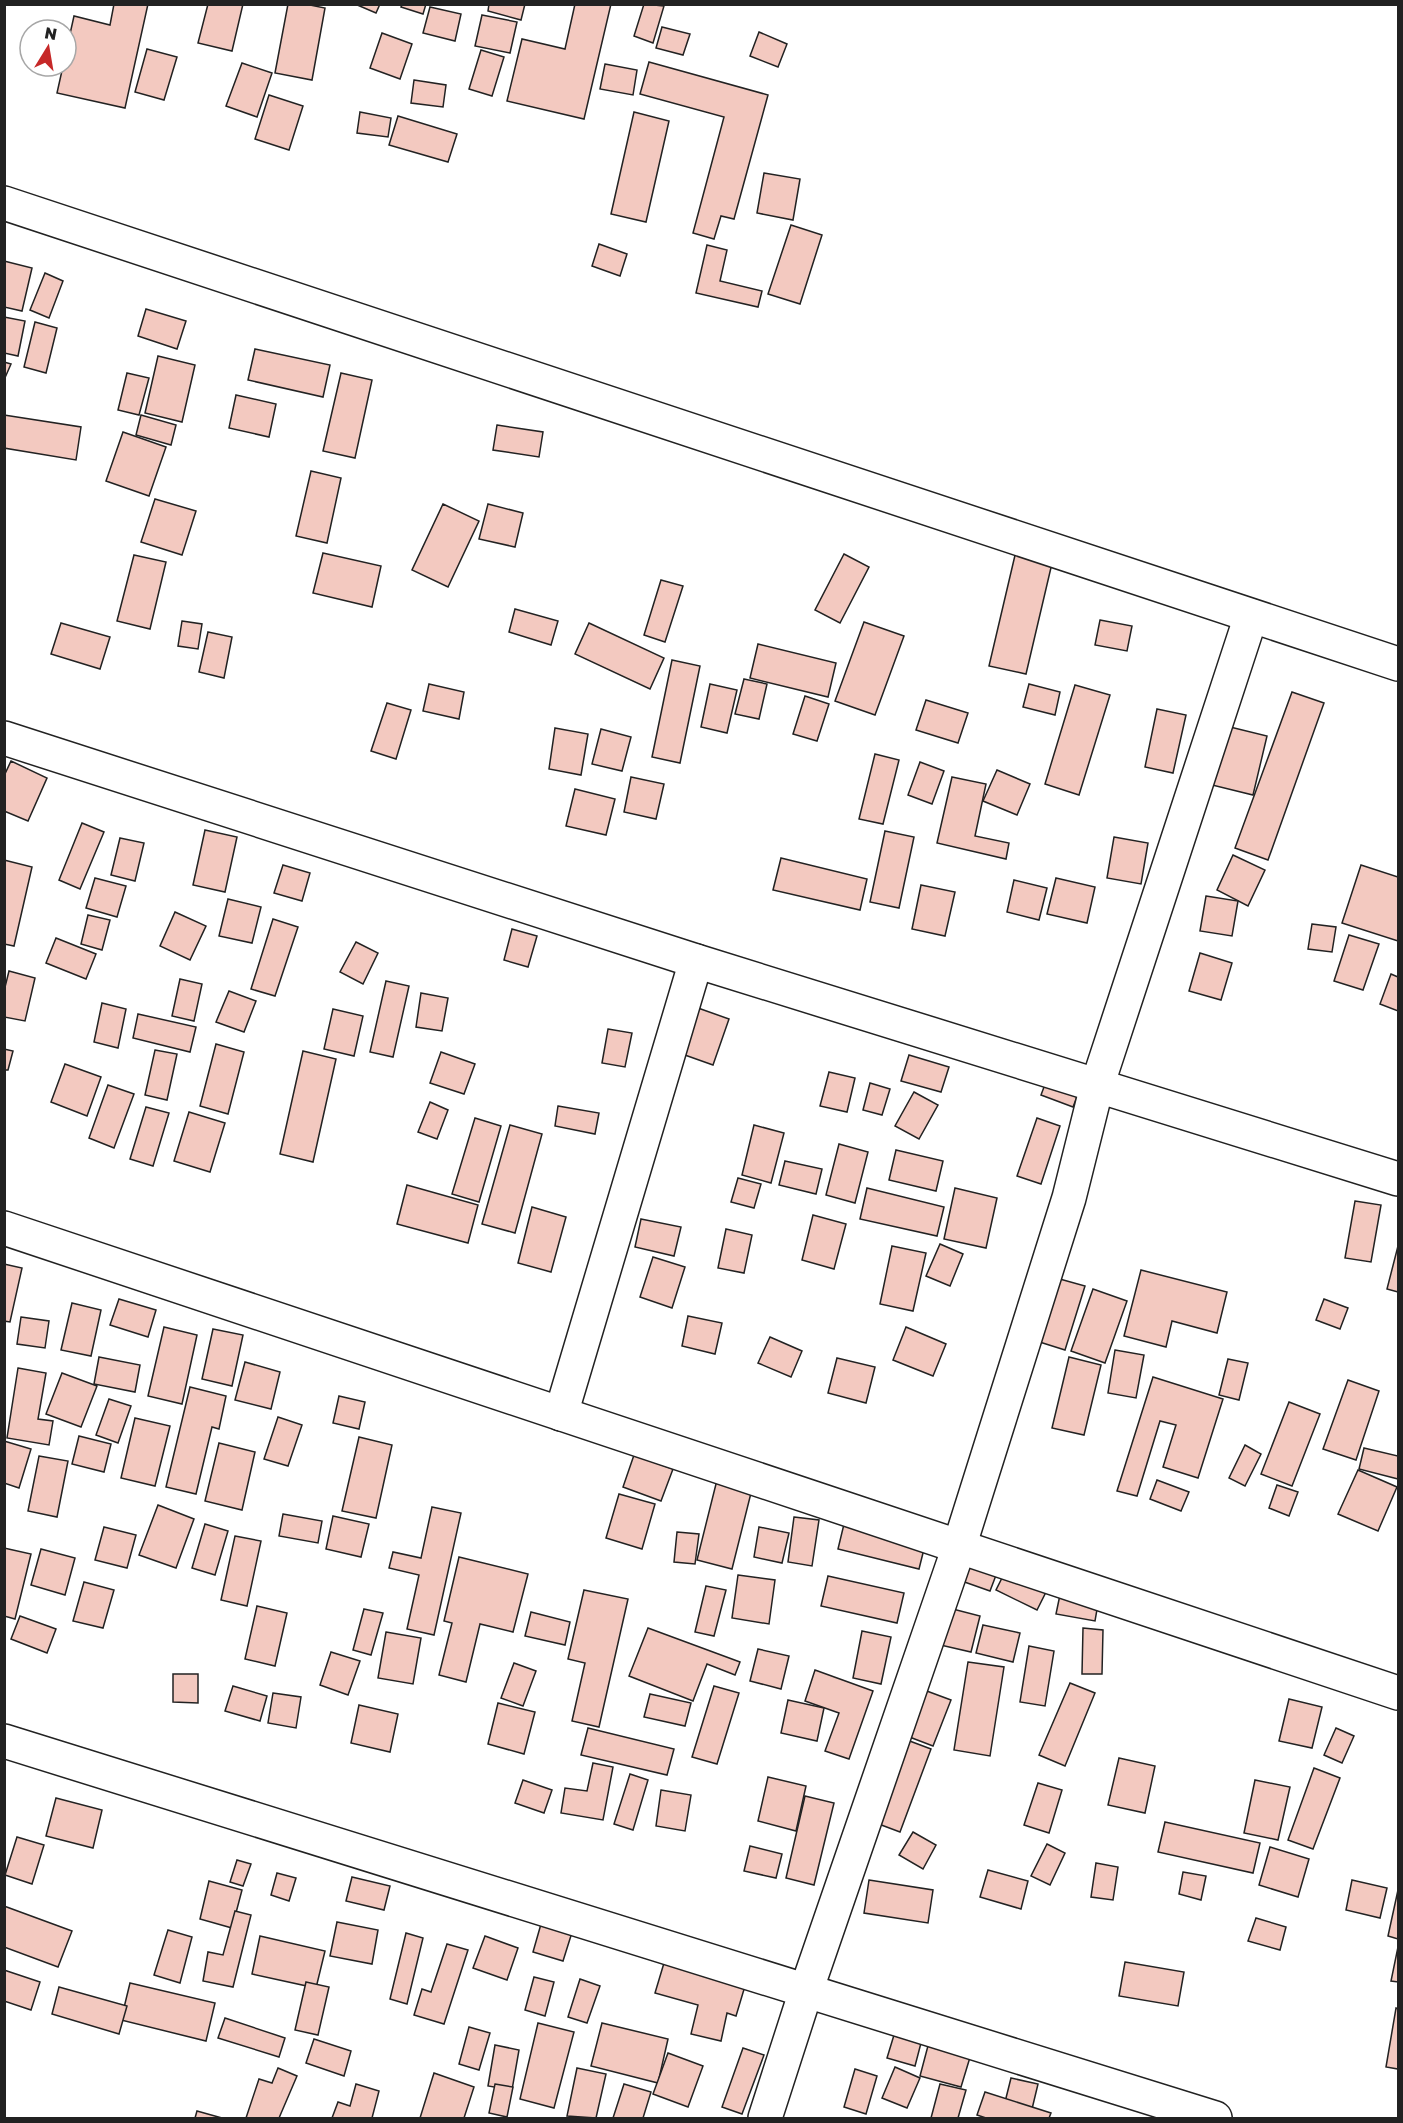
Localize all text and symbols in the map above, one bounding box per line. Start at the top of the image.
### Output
north arrow [18,18,78,78]
text: N [43,22,59,44]

